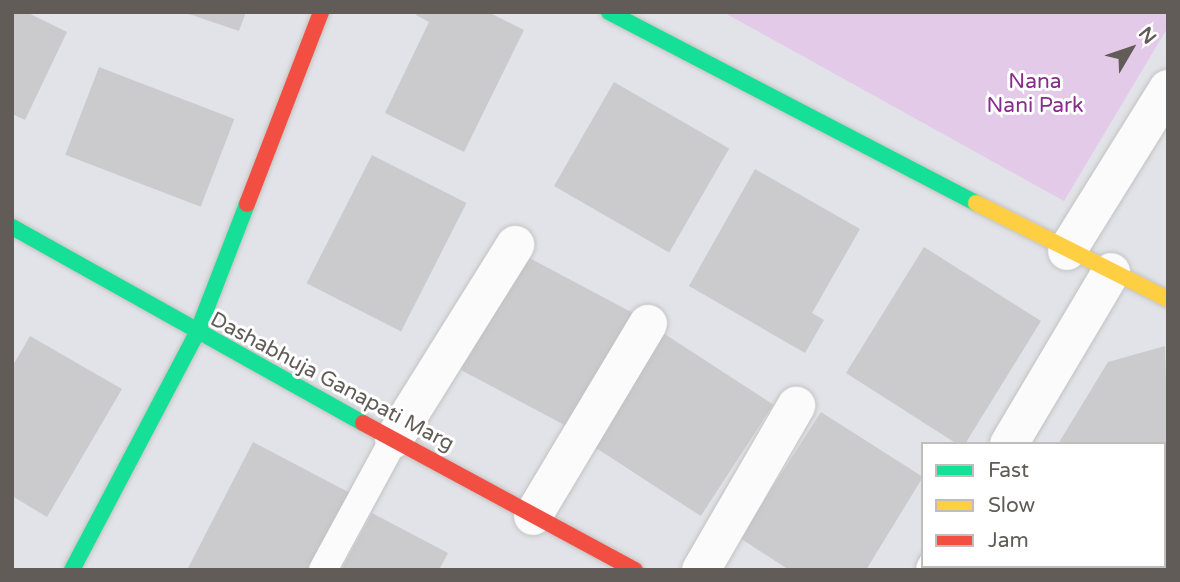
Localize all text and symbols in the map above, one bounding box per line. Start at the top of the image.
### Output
north arrow [1096,14,1166,84]
text: N [1134,23,1161,49]
park label: Nana Nani Park [987,69,1083,119]
street label: Dashabhuja Ganapati Marg [206,307,458,457]
legend [921,442,1166,568]
text: Fast [988,458,1029,483]
text: Slow [988,493,1035,518]
text: Jam [988,528,1029,553]

